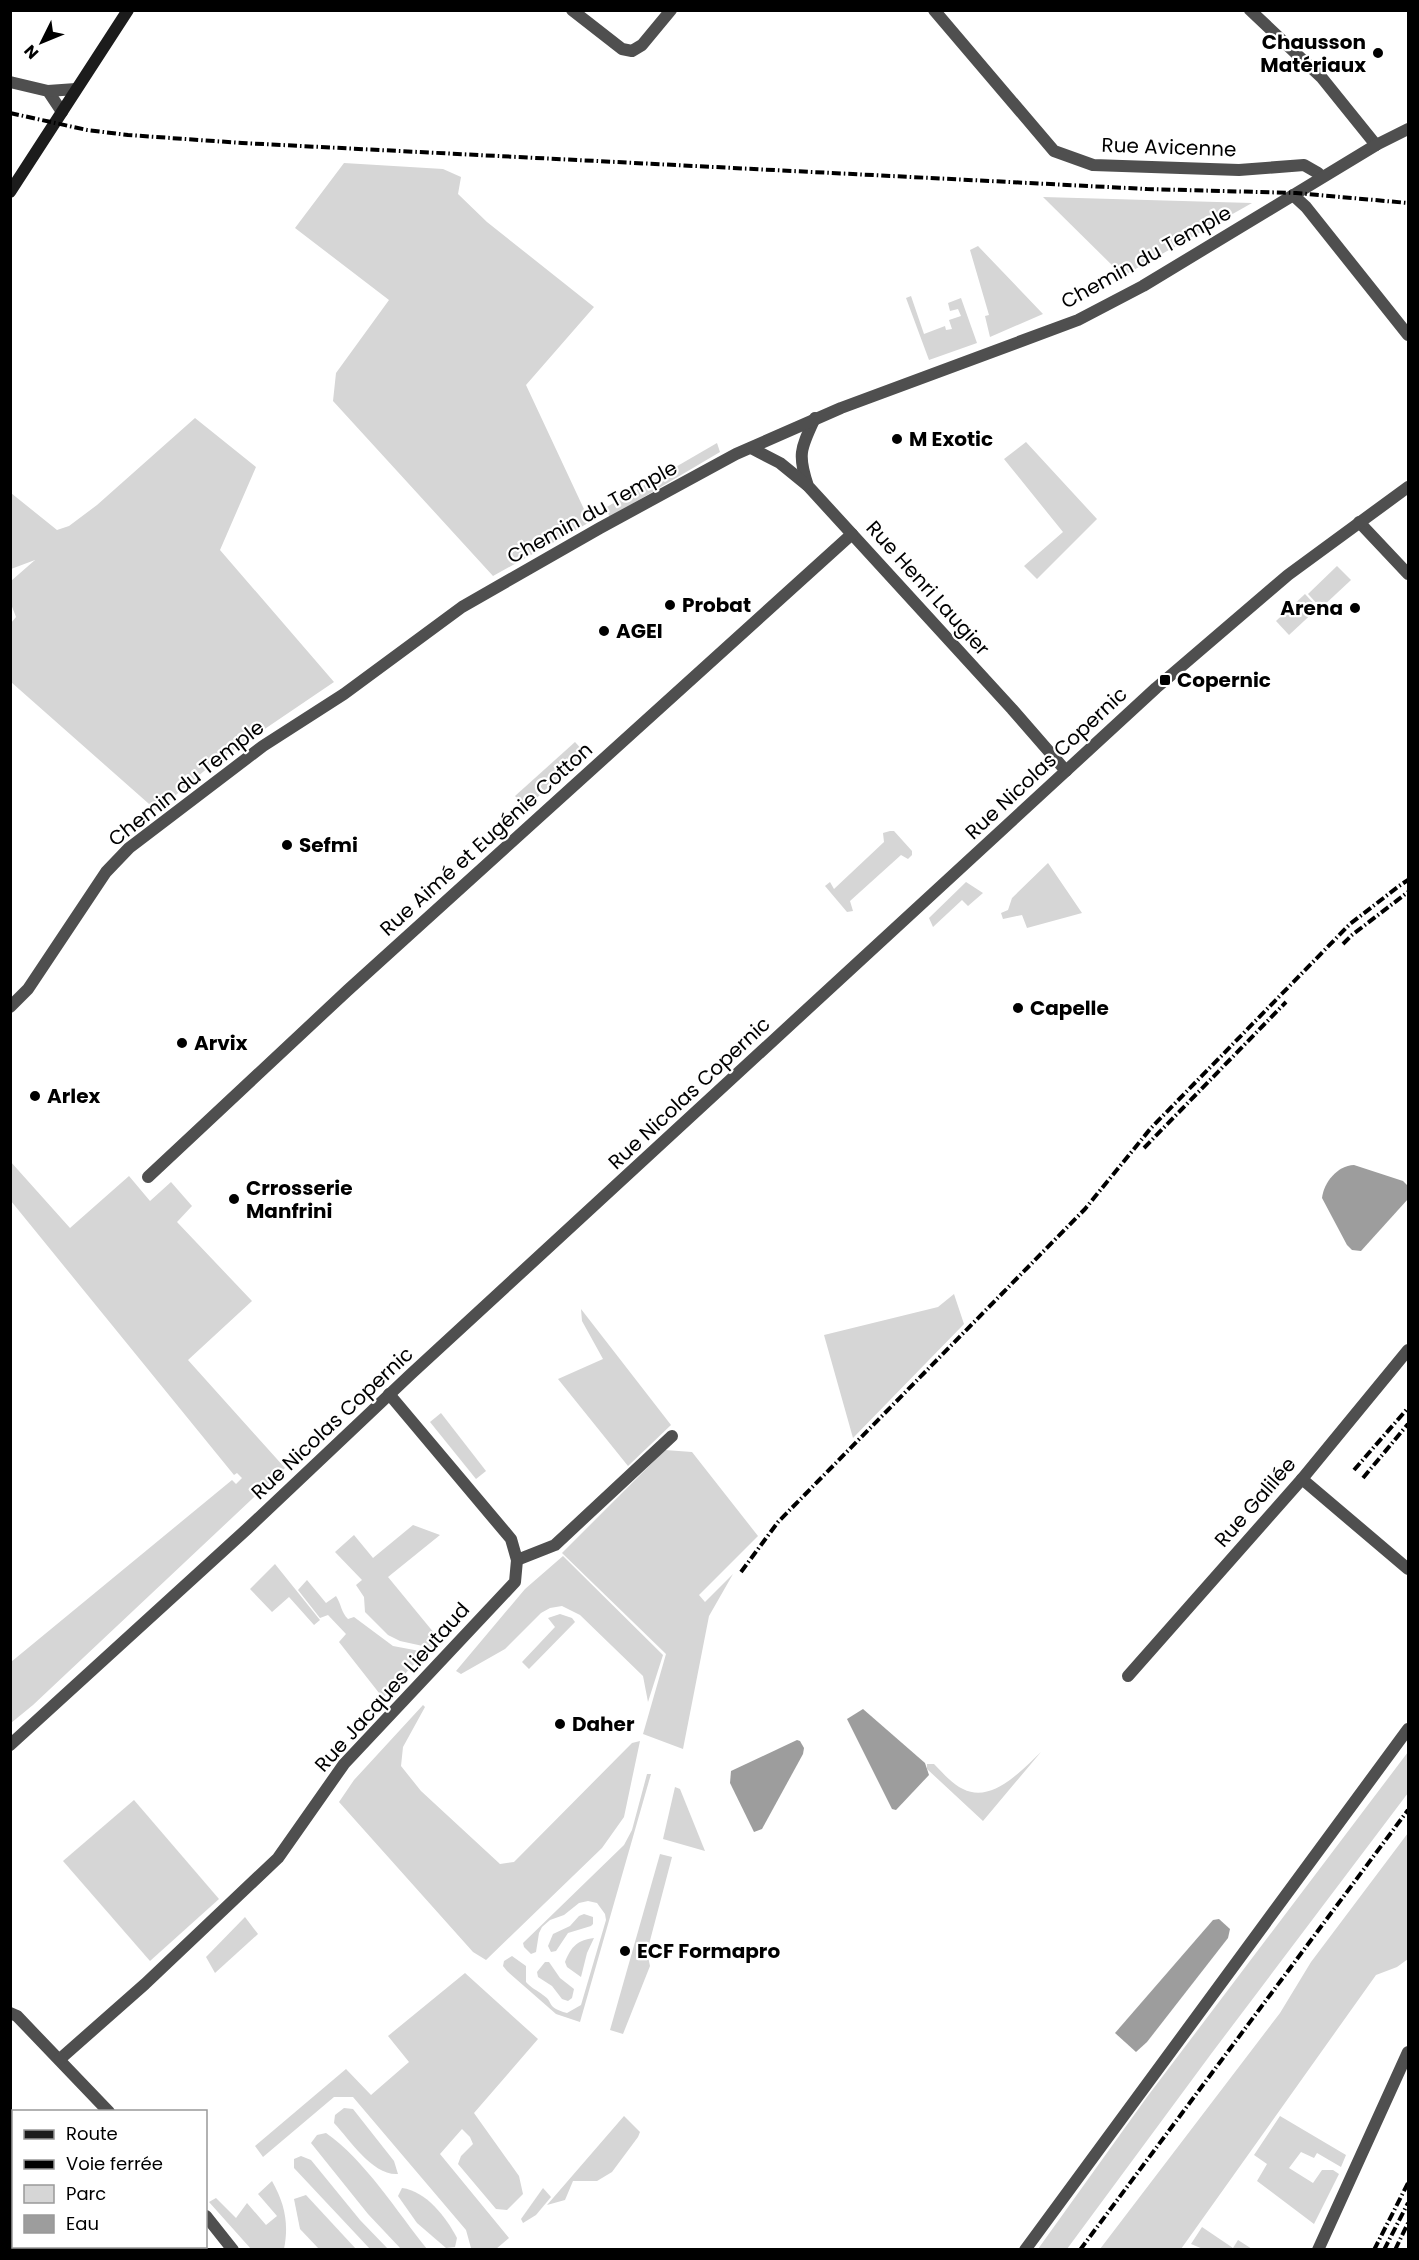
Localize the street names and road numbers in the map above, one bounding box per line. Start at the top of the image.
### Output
street label: Rue Avicenne [1101,131,1237,163]
street label: Chemin du Temple [1056,199,1236,315]
street label: Chemin du Temple [502,454,682,570]
street label: Rue Henri Laugier [860,514,996,662]
street label: Rue Nicolas Copernic [959,680,1133,846]
street label: Chemin du Temple [102,713,270,853]
street label: Rue Aimé et Eugénie Cotton [374,736,598,942]
street label: Rue Nicolas Copernic [602,1010,776,1176]
street label: Rue Nicolas Copernic [245,1340,419,1506]
street label: Rue Galilée [1208,1451,1302,1553]
street label: Rue Jacques Lieutaud [308,1596,476,1778]

